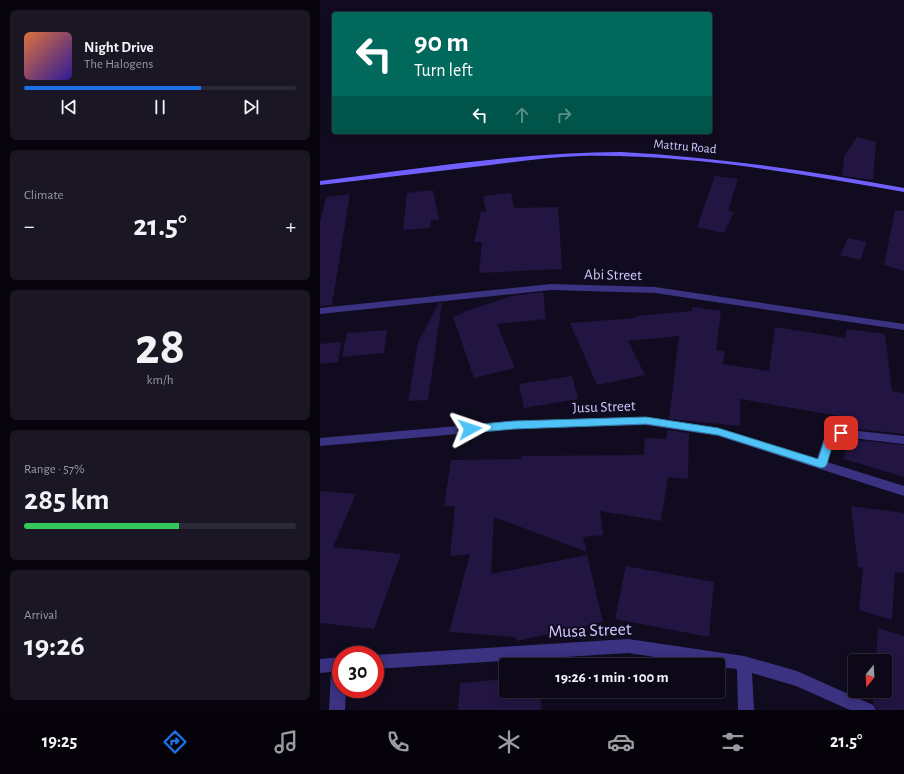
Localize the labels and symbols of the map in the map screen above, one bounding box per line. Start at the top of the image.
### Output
street label: Mattru Road [653,138,717,156]
street label: Abi Street [584,267,642,283]
street label: Jusu Street [572,398,636,416]
position arrow [449,408,491,450]
pin [824,416,858,450]
street label: Musa Street [548,621,632,641]
speed limit sign: 30 [332,646,384,698]
north arrow [848,654,892,698]

